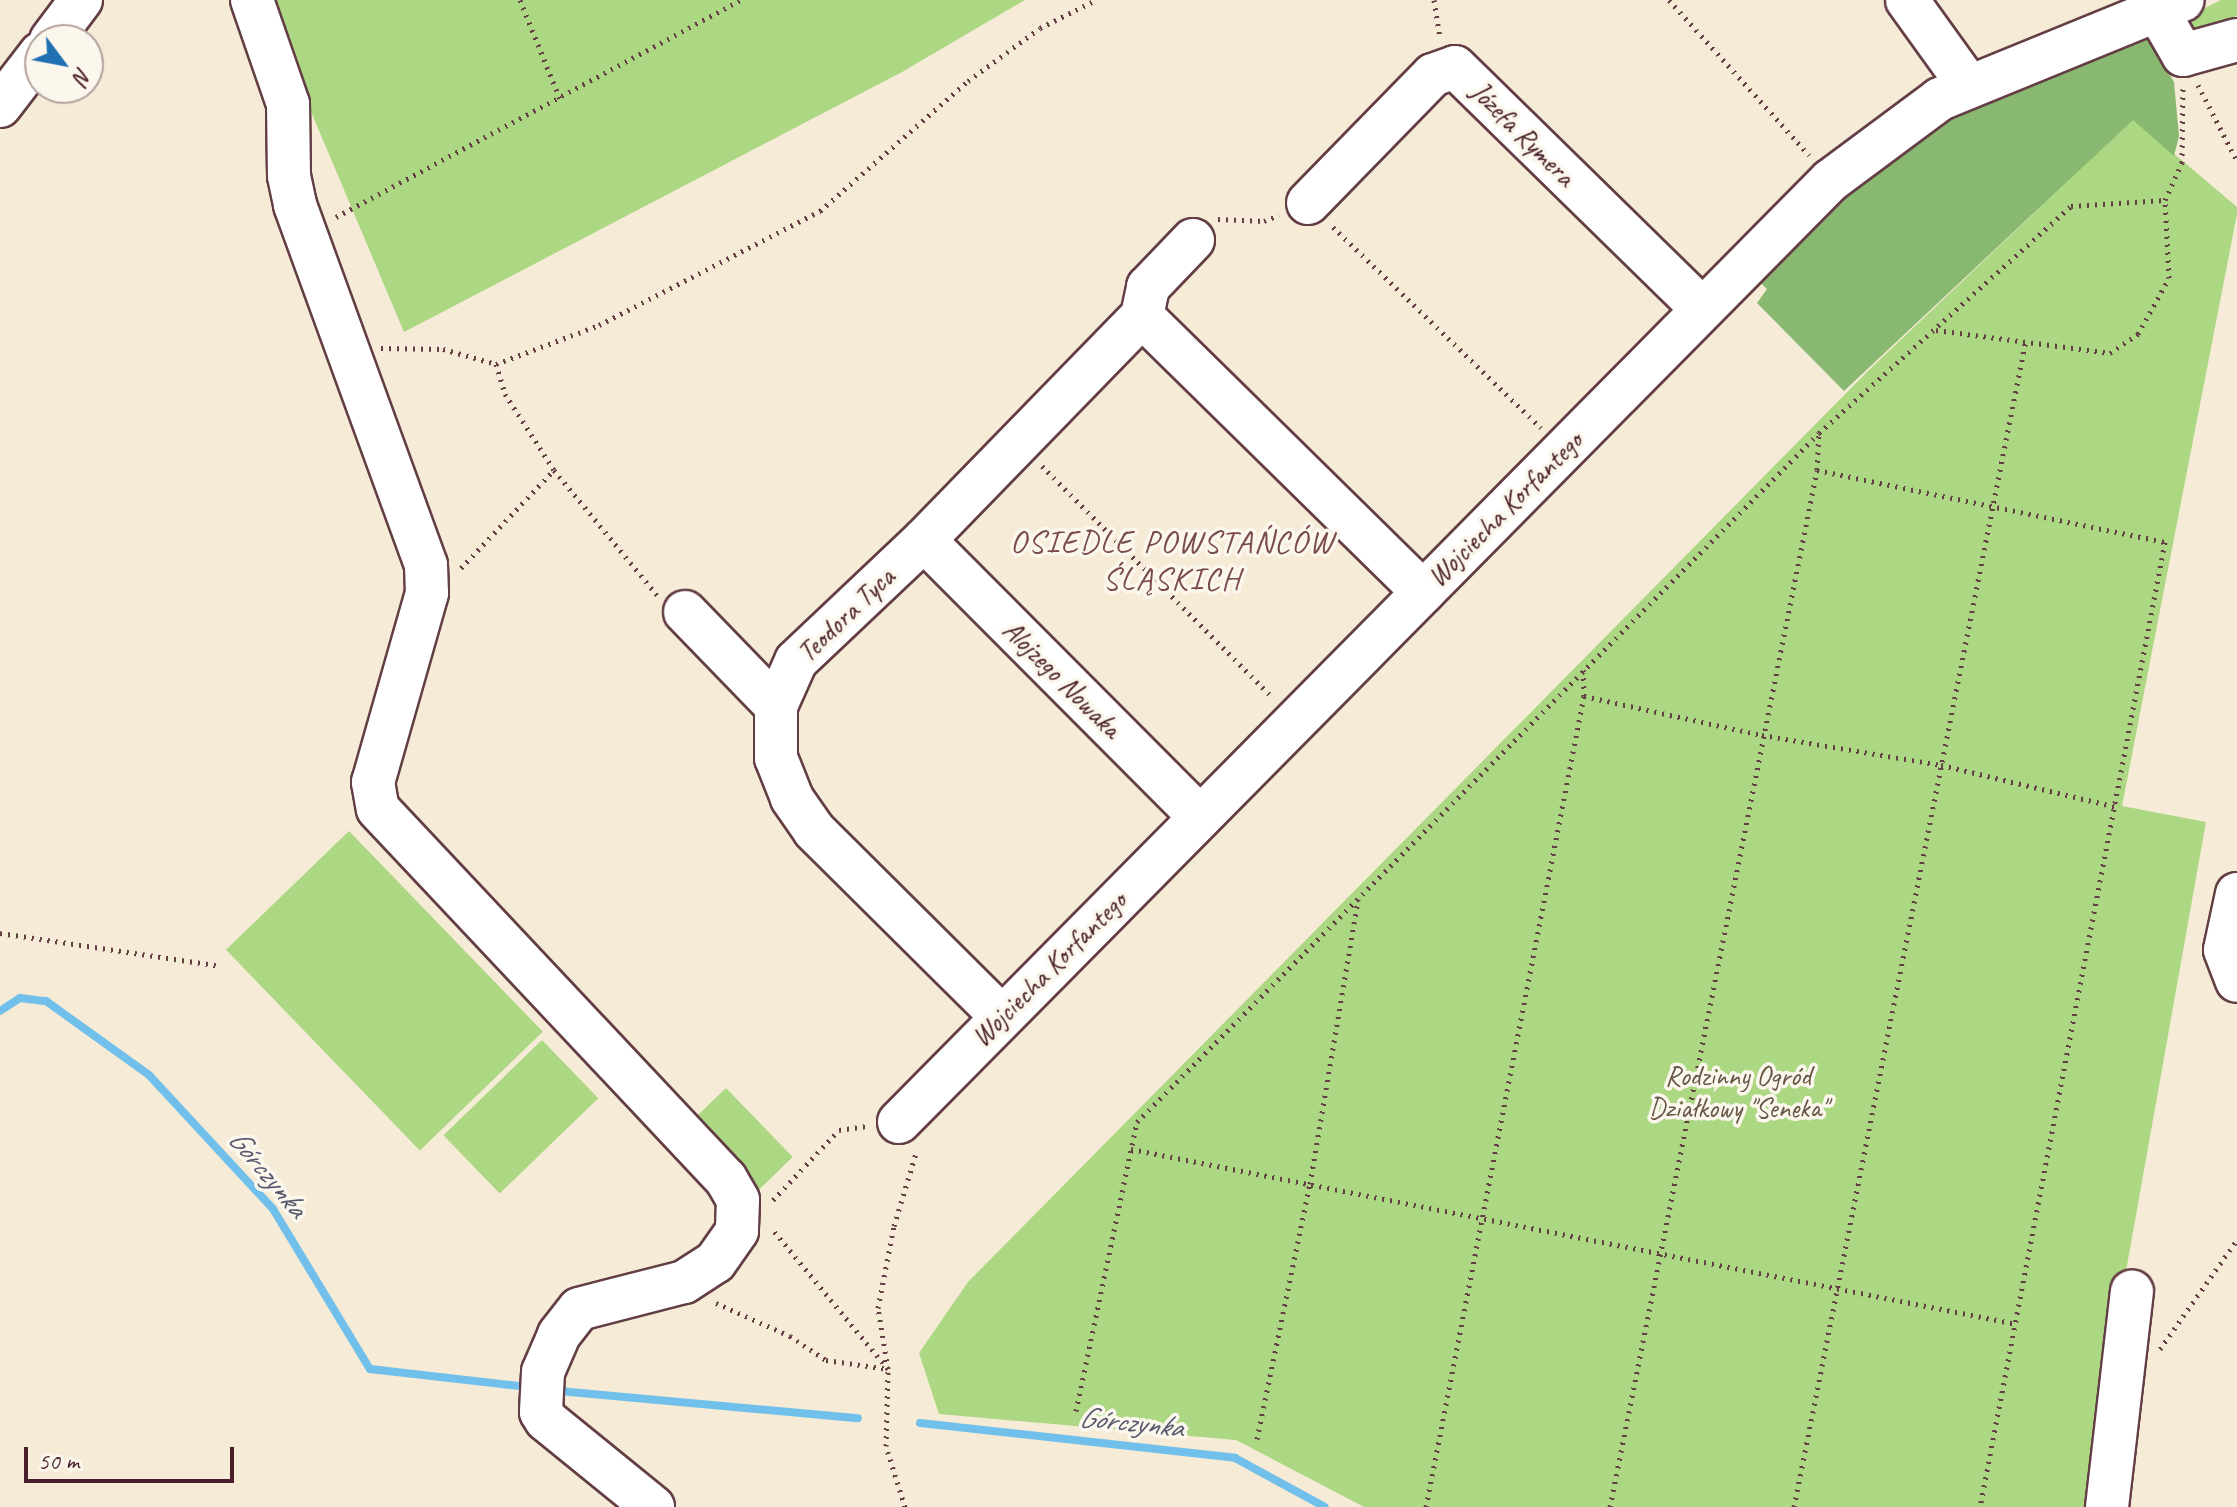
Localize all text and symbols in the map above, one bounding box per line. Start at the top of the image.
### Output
north arrow [24,24,104,104]
text: N [67,62,98,89]
street label: Józefa Rymera [1463,74,1583,194]
street label: Wojciecha Korfantego [1421,425,1589,593]
district label: OSIEDLE POWSTAŃCÓW ŚLĄSKICH [1010,524,1334,599]
street label: Teodora Tyca [790,560,902,670]
street label: Alojzego Nowaka [996,613,1128,745]
street label: Wojciecha Korfantego [965,885,1133,1053]
park label: Rodzinny Ogród Działkowy "Seneka" [1649,1059,1827,1125]
water label: Górczynka [221,1122,315,1224]
water label: Górczynka [1078,1399,1184,1445]
scale bar [28,1431,238,1481]
text: 50 m [38,1446,79,1476]

